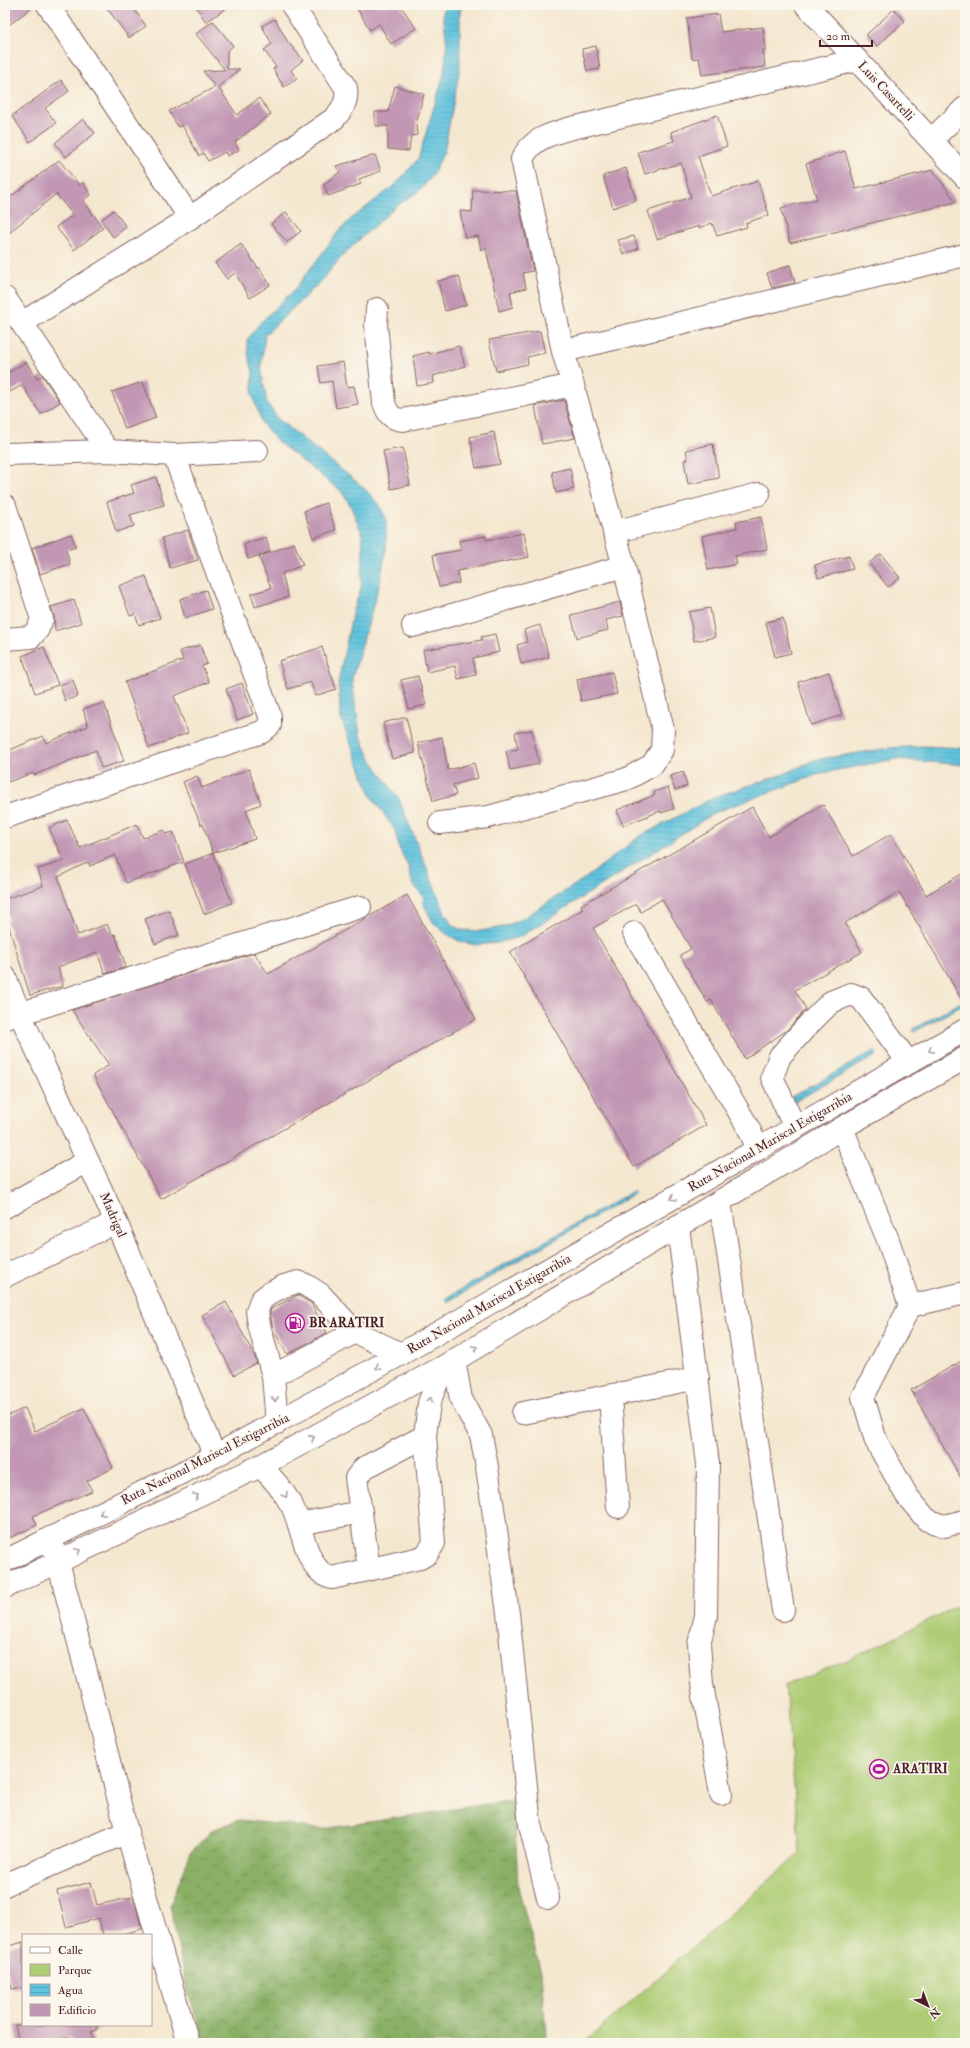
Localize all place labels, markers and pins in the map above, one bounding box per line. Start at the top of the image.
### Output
fuel station icon: BR ARATIRI [284,1312,306,1334]
place label: BR ARATIRI [309,1315,385,1331]
sports icon: ARATIRI [868,1758,890,1780]
place label: ARATIRI [892,1761,949,1777]

